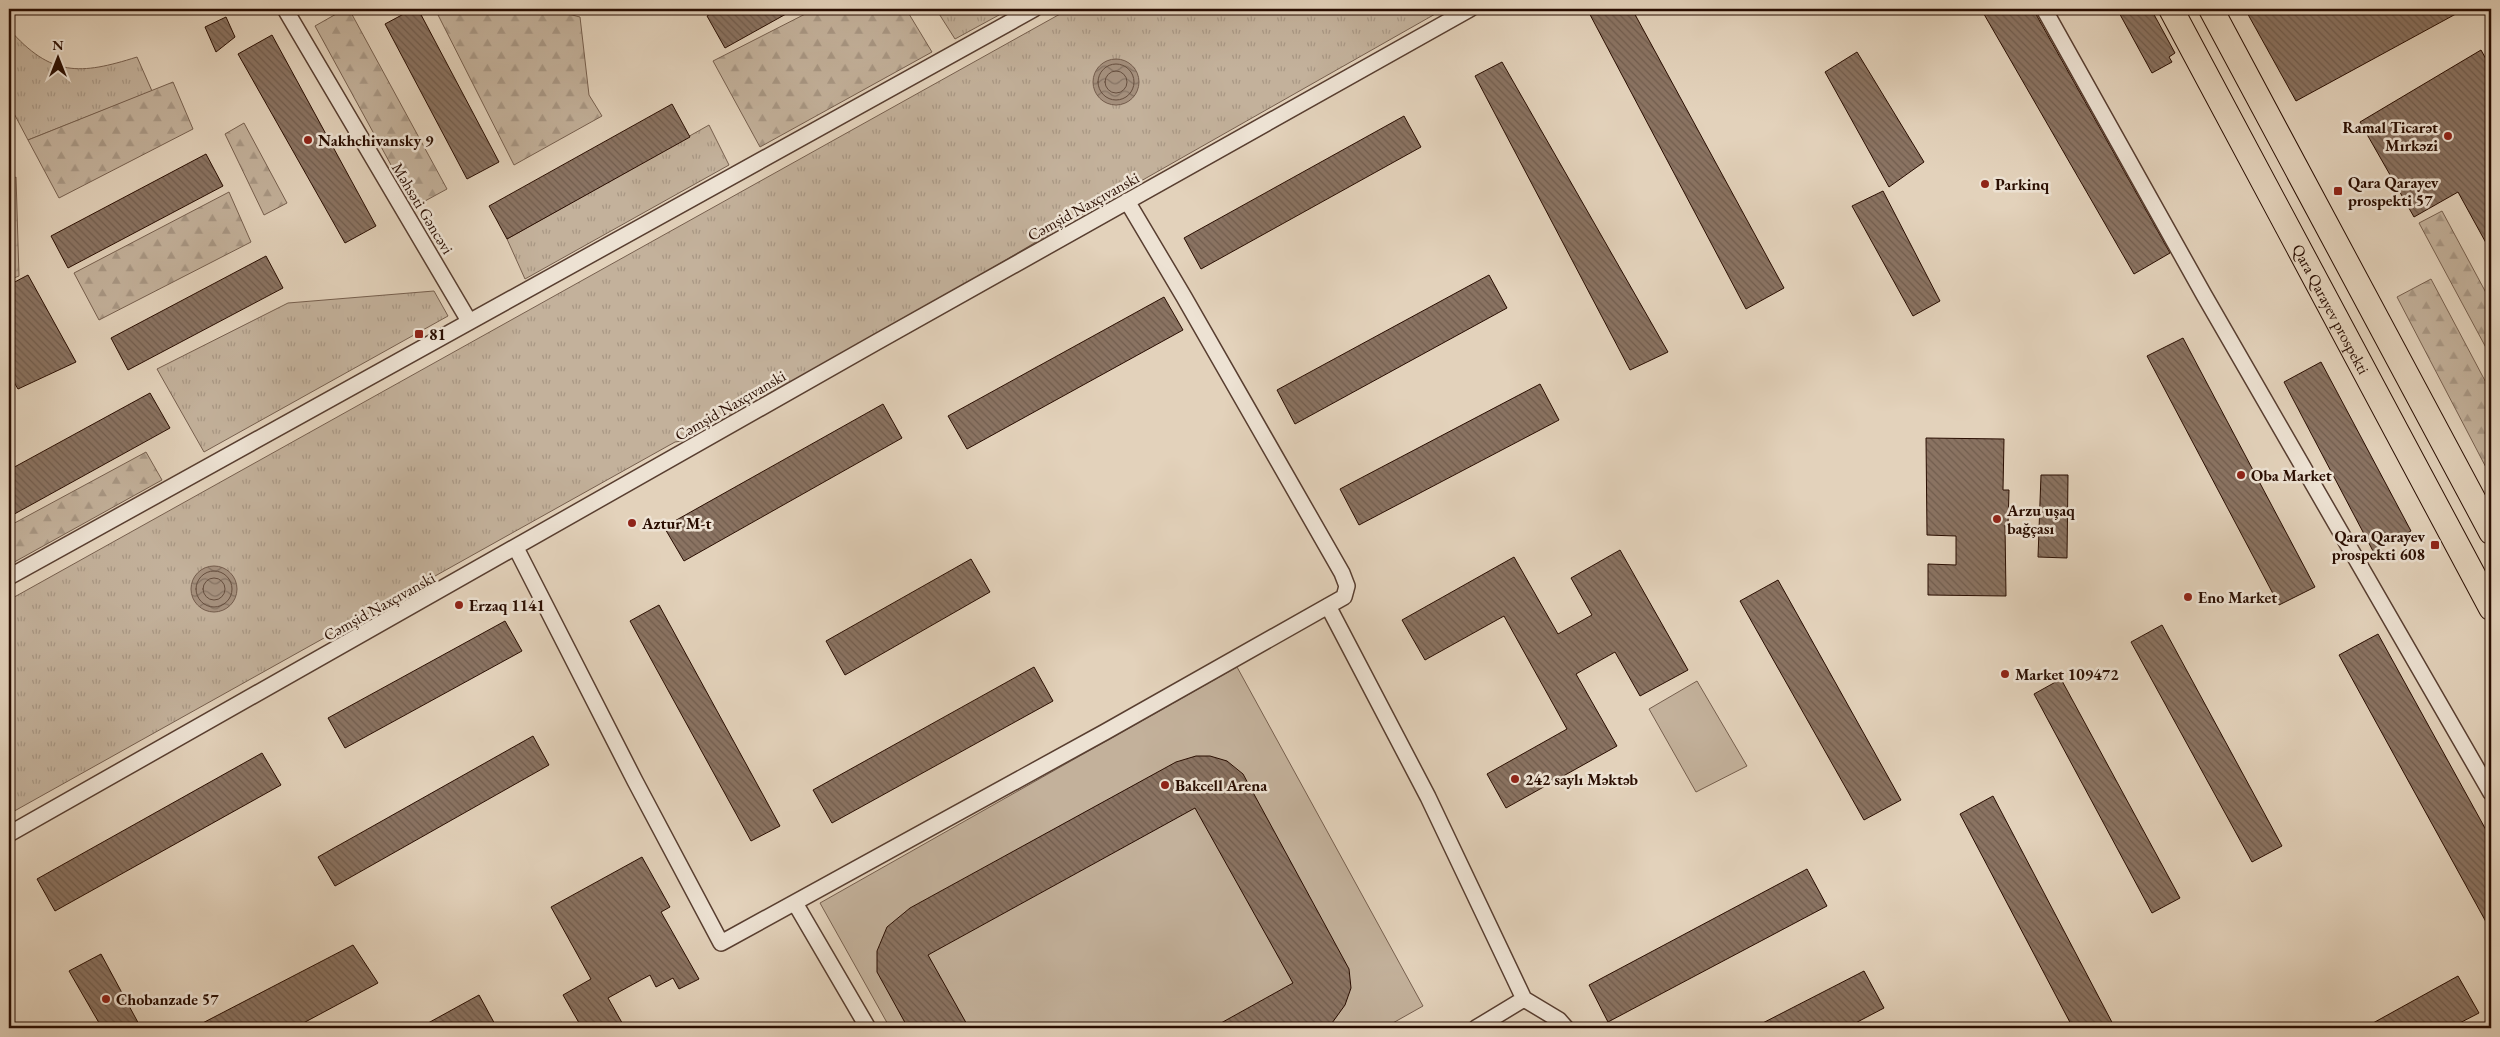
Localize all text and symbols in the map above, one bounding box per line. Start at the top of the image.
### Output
north arrow [32,32,82,82]
text: N [52,36,64,54]
place label: Ramal Ticarət Mırkəzi [2342,117,2438,156]
place label: Nakhchivansky 9 [318,130,434,151]
marker: Ramal Ticarət Mırkəzi [2442,130,2454,142]
marker: Nakhchivansky 9 [302,134,314,146]
street label: Məhsəti Gəncəvi [387,159,458,258]
street label: Cəmşid Naxçıvanski [1024,167,1143,246]
place label: Qara Qarayev prospekti 57 [2348,172,2439,211]
place label: Parkinq [1995,174,2049,195]
marker: Parkinq [1979,178,1991,190]
marker: Qara Qarayev prospekti 57 [2332,185,2344,197]
street label: Qara Qarayev prospekti [2287,240,2374,378]
place label: 81 [429,324,446,345]
marker: 81 [413,328,425,340]
street label: Cəmşid Naxçıvanski [671,365,790,446]
place label: Oba Market [2251,465,2332,486]
marker: Oba Market [2235,469,2247,481]
place label: Arzu uşaq bağçası [2006,500,2075,539]
place label: Aztur M-t [641,513,711,534]
marker: Arzu uşaq bağçası [1991,513,2003,525]
marker: Aztur M-t [626,517,638,529]
place label: Qara Qarayev prospekti 608 [2332,526,2425,565]
marker: Qara Qarayev prospekti 608 [2429,539,2441,551]
street label: Cəmşid Naxçıvanski [320,567,439,646]
place label: Eno Market [2198,587,2277,608]
marker: Eno Market [2182,591,2194,603]
place label: Erzaq 1141 [469,595,545,616]
marker: Erzaq 1141 [453,599,465,611]
place label: Market 109472 [2015,664,2119,685]
marker: Market 109472 [1999,668,2011,680]
place label: 242 saylı Məktəb [1525,769,1638,790]
marker: 242 saylı Məktəb [1509,773,1521,785]
place label: Bakcell Arena [1175,775,1268,796]
marker: Bakcell Arena [1159,779,1171,791]
place label: Chobanzade 57 [116,989,219,1010]
marker: Chobanzade 57 [100,993,112,1005]

